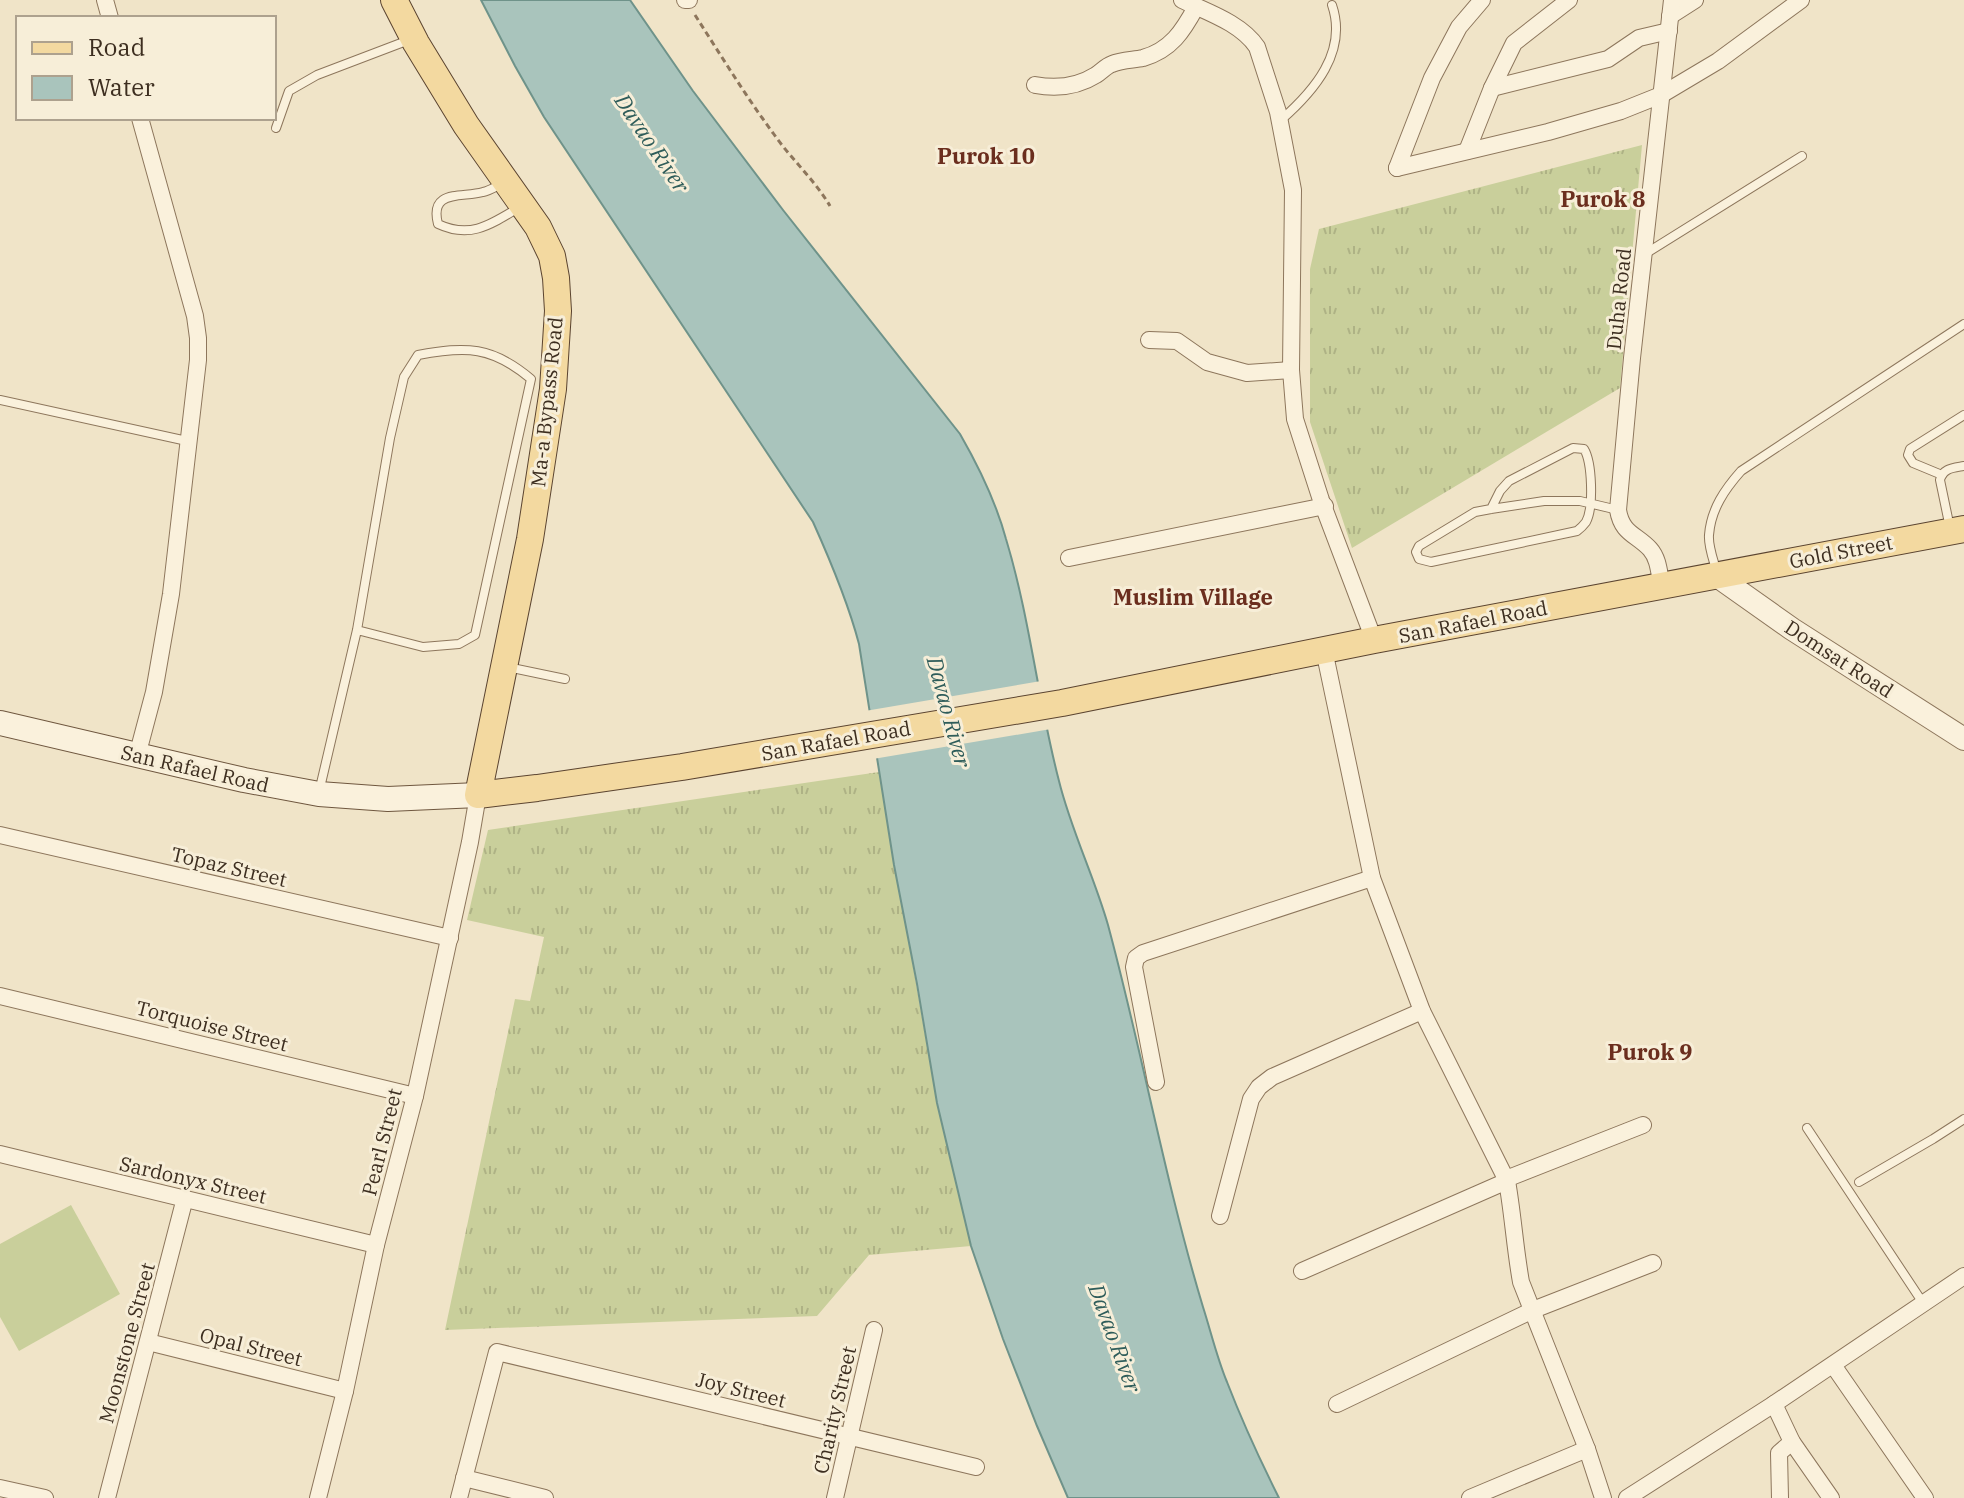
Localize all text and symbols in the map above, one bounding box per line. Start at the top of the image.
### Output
legend [16,16,276,120]
text: Road [88,31,145,63]
text: Water [88,71,155,103]
water label: Davao River [608,87,697,199]
district label: Purok 10 [937,141,1035,170]
district label: Purok 8 [1561,184,1645,213]
street label: Duha Road [1600,247,1637,351]
street label: Ma-a Bypass Road [524,316,569,488]
street label: Gold Street [1787,528,1895,575]
district label: Muslim Village [1113,582,1273,611]
street label: San Rafael Road [1396,594,1550,649]
street label: Domsat Road [1780,613,1899,704]
water label: Davao River [921,652,979,772]
street label: San Rafael Road [759,714,913,767]
street label: San Rafael Road [118,738,272,799]
street label: Topaz Street [169,840,290,893]
street label: Torquoise Street [133,994,291,1057]
district label: Purok 9 [1608,1037,1692,1066]
street label: Pearl Street [355,1085,408,1198]
street label: Sardonyx Street [117,1149,269,1210]
street label: Moonstone Street [92,1260,161,1426]
water label: Davao River [1082,1279,1149,1397]
street label: Opal Street [197,1321,305,1372]
street label: Charity Street [807,1343,862,1476]
street label: Joy Street [693,1365,789,1414]

